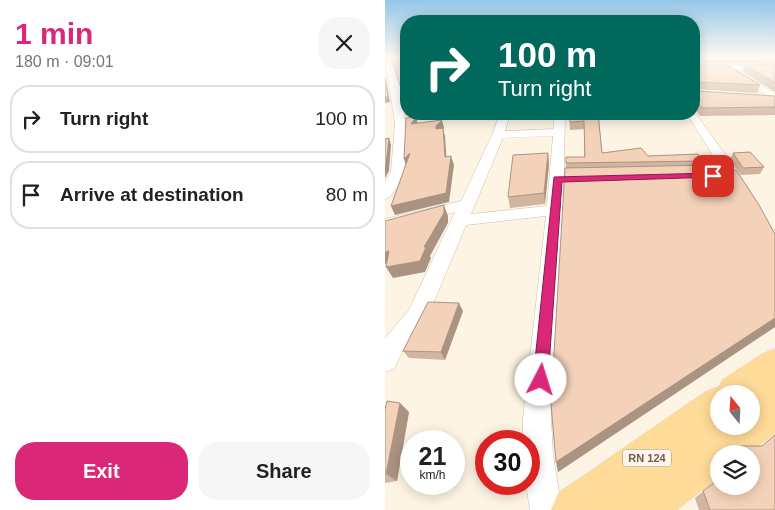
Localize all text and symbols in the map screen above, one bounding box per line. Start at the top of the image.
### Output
text: 1 min [15,17,93,50]
button: close [318,17,370,69]
icon: right [415,35,480,100]
text: 100 m [498,35,597,74]
text: 180 m · 09:01 [15,53,114,70]
text: Turn right [498,76,591,101]
icon: right [17,105,45,133]
text: Turn right [60,108,148,129]
text: 100 m [315,108,368,129]
pin [692,155,734,197]
icon: arrive [699,162,727,190]
icon: arrive [17,181,45,209]
text: Arrive at destination [60,184,244,205]
text: 80 m [326,184,368,205]
position arrow [514,353,566,405]
north arrow [710,385,760,435]
map controls [710,385,760,495]
speed limit sign: 30 [475,430,540,495]
button: Exit [15,442,188,500]
button: Share [198,442,370,500]
text: 21 [419,442,446,470]
button: layers [710,445,760,495]
road number: RN 124 [623,449,671,466]
text: km/h [419,468,446,482]

